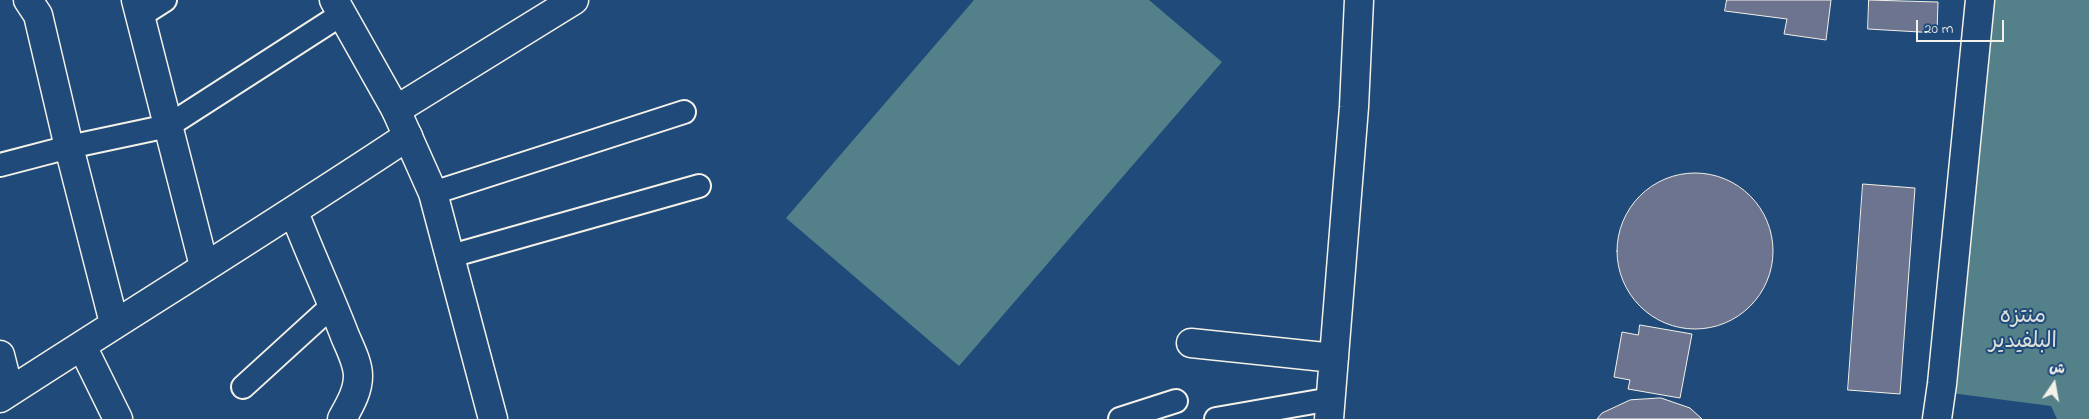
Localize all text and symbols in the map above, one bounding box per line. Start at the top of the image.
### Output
scale bar [1919,10,2006,42]
text: 20 m [1924,18,1953,40]
park label: منتزه البلفيدير [1989,305,2057,356]
text: ش [2048,357,2067,381]
north arrow [2029,359,2079,409]

